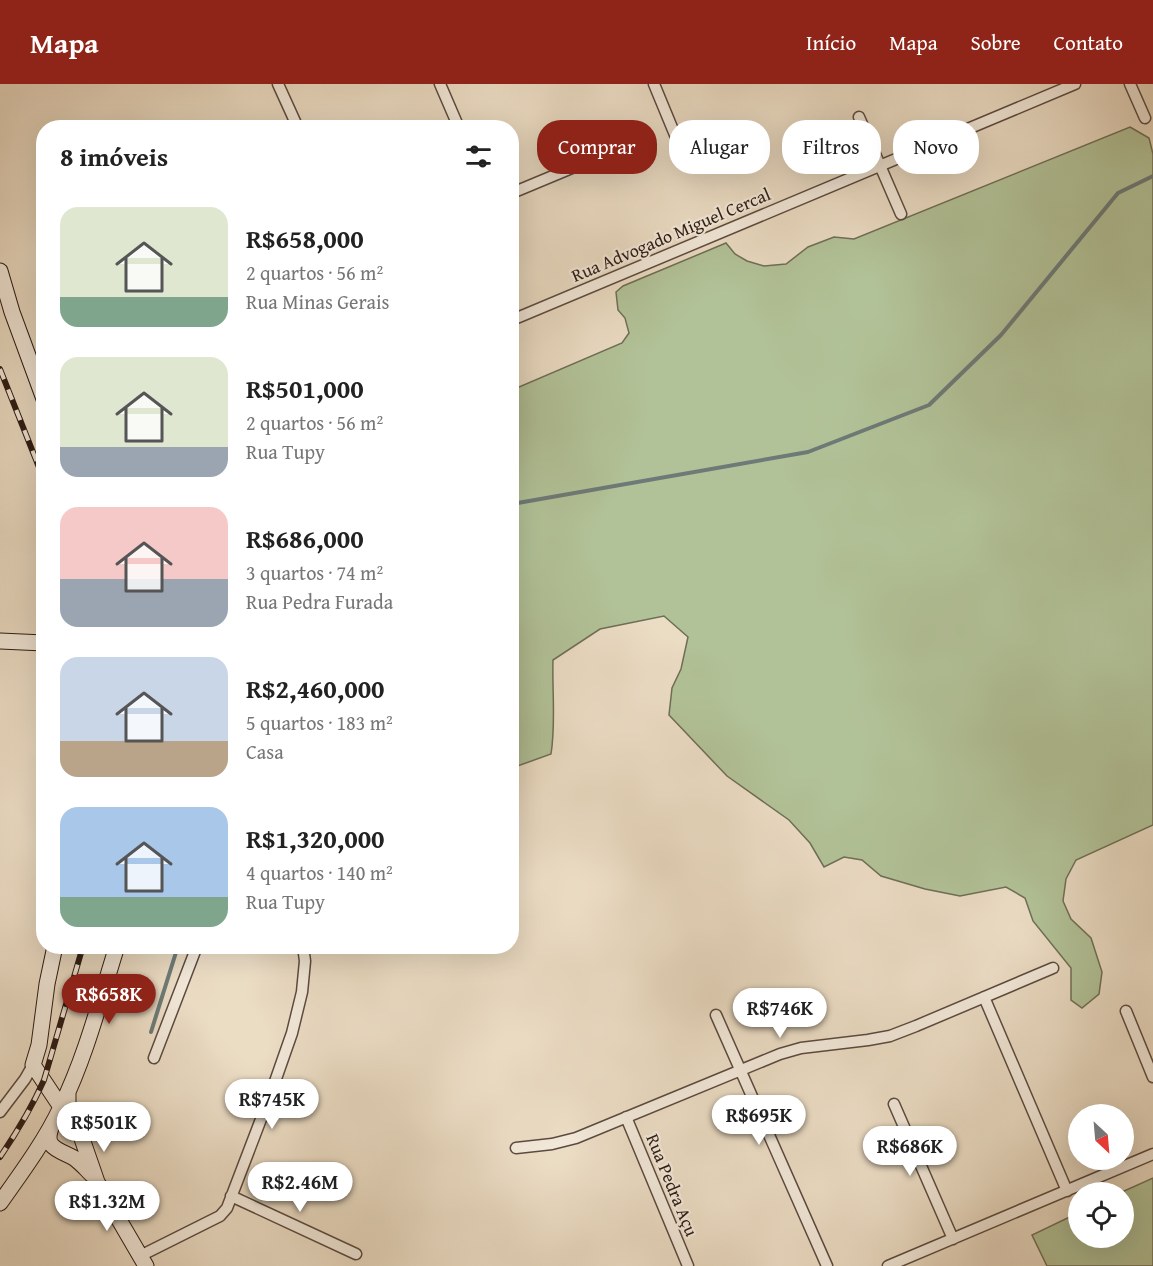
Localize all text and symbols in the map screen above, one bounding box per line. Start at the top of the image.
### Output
text: Mapa [30,22,99,63]
text: Início [806,27,856,58]
text: Mapa [889,27,938,58]
text: Sobre [971,27,1021,58]
text: Contato [1054,27,1123,58]
chip: Comprar [537,120,657,174]
chip: Alugar [669,120,770,174]
chip: Filtros [782,120,881,174]
chip: Novo [893,120,979,174]
text: 8 imóveis [60,137,168,176]
icon: filters [462,140,495,173]
street label: Rua Advogado Miguel Cercal [567,180,775,289]
text: R$658,000 [246,219,364,258]
icon: home [108,231,180,303]
text: 2 quartos · 56 m² [246,258,383,287]
text: Rua Minas Gerais [246,287,389,316]
text: R$501,000 [246,369,364,408]
icon: home [108,381,180,453]
text: 2 quartos · 56 m² [246,408,383,437]
text: Rua Tupy [246,437,325,466]
text: R$686,000 [246,519,364,558]
icon: home [108,531,180,603]
text: 3 quartos · 74 m² [246,558,383,587]
text: Rua Pedra Furada [246,587,393,616]
text: R$2,460,000 [246,669,385,708]
icon: home [108,681,180,753]
text: 5 quartos · 183 m² [246,708,393,737]
text: Casa [246,737,284,766]
text: R$1,320,000 [246,819,385,858]
icon: home [108,831,180,903]
text: 4 quartos · 140 m² [246,858,393,887]
text: Rua Tupy [246,887,325,916]
pin: R$658K [60,974,158,1025]
text: R$658K [76,979,142,1008]
pin: R$746K [731,988,829,1039]
text: R$746K [747,993,813,1022]
pin: R$745K [223,1079,321,1130]
text: R$745K [239,1084,305,1113]
pin: R$695K [710,1095,808,1146]
text: R$695K [726,1100,792,1129]
pin: R$501K [55,1102,153,1153]
north arrow [1068,1104,1134,1170]
map controls [1068,1104,1134,1248]
text: R$501K [71,1107,137,1136]
pin: R$686K [861,1126,959,1177]
street label: Rua Pedra Açu [640,1129,705,1240]
text: R$686K [877,1131,943,1160]
pin: R$2.46M [245,1162,355,1213]
text: R$2.46M [262,1167,338,1196]
pin: R$1.32M [52,1181,162,1232]
button: locate [1068,1182,1134,1248]
text: R$1.32M [69,1186,145,1215]

